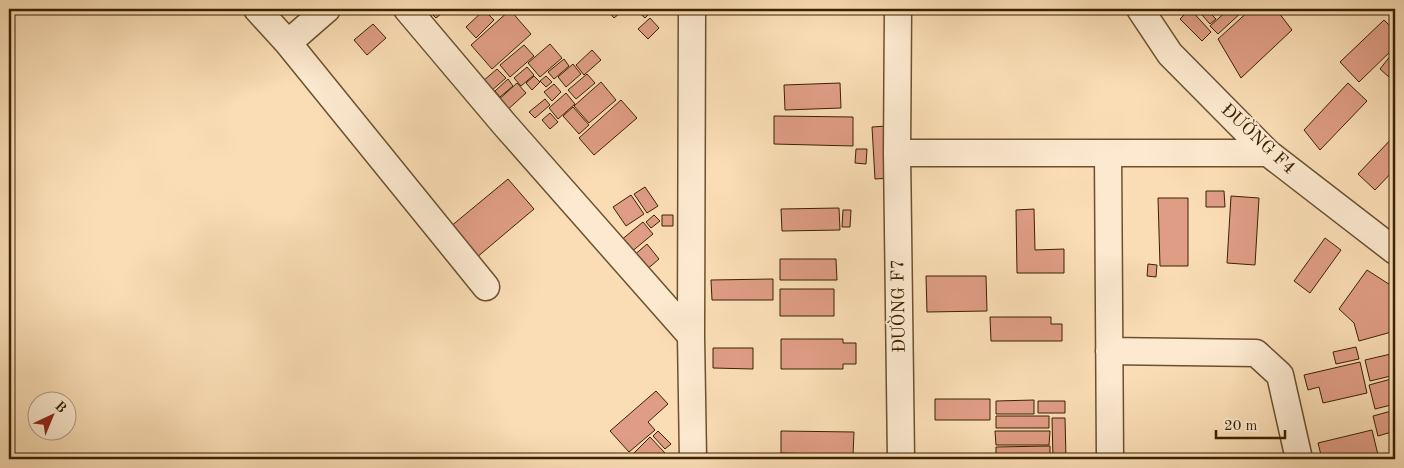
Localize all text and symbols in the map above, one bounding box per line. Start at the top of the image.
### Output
street label: ĐƯỜNG F4 [1218,97,1302,178]
street label: ĐƯỜNG F7 [884,259,909,353]
north arrow [28,390,78,440]
text: B [52,399,69,416]
scale bar [1216,408,1285,440]
text: 20 m [1224,419,1258,434]

